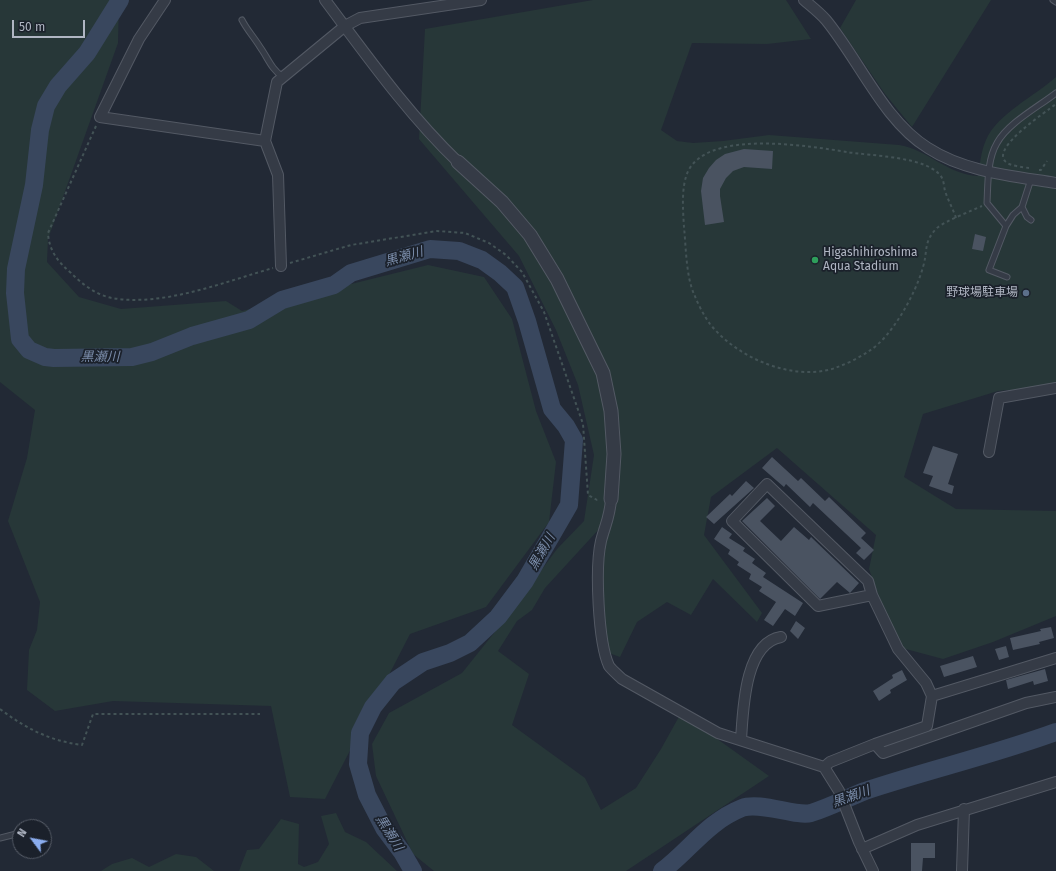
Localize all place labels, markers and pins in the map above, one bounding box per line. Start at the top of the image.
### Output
place label: Higashihiroshima Aqua Stadium [823,246,918,274]
marker: Higashihiroshima Aqua Stadium [810,255,820,265]
place label: 野球場駐車場 [946,286,1018,300]
marker: 野球場駐車場 [1021,288,1031,298]

